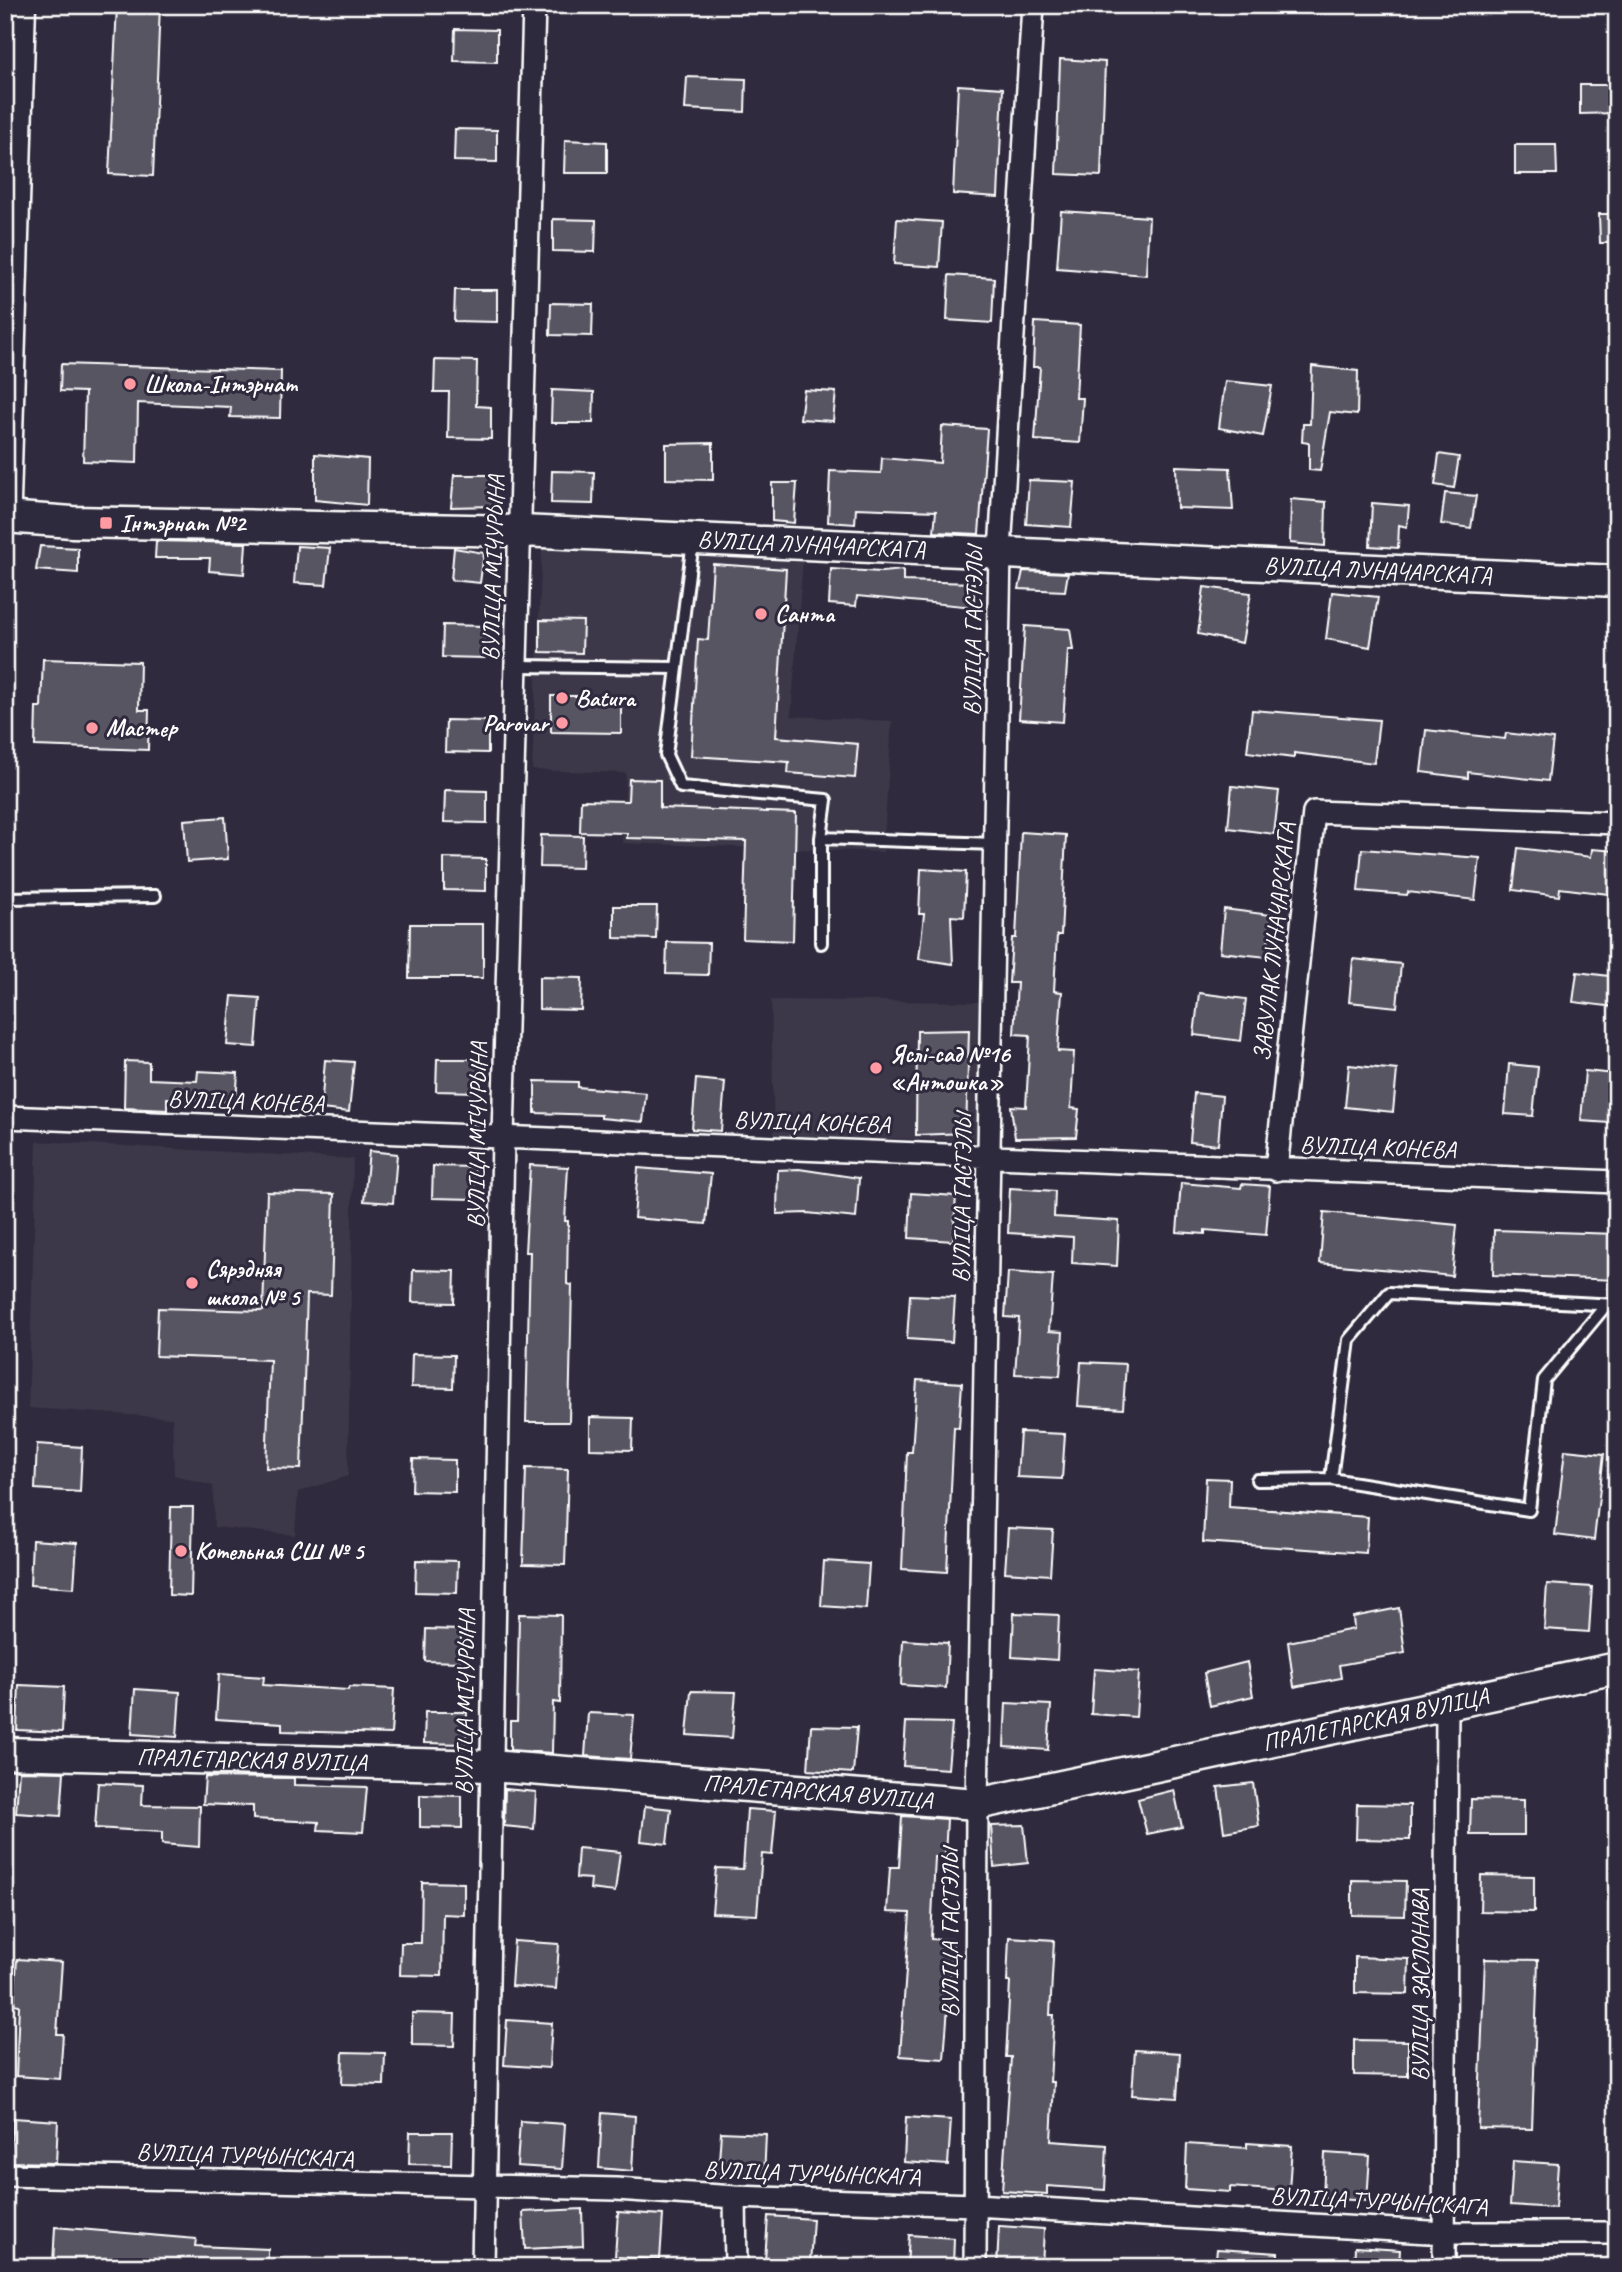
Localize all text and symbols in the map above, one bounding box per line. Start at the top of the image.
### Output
place label: Школа-Інтэрнат [144,369,298,399]
marker: Школа-Інтэрнат [122,376,138,392]
street label: ВУЛІЦА МІЧУРЫНА [475,474,511,661]
place label: Інтэрнат №2 [120,508,247,538]
marker: Інтэрнат №2 [98,515,114,531]
street label: ВУЛІЦА ЛУНАЧАРСКАГА [697,524,927,564]
street label: ВУЛІЦА ГАСТЭЛЫ [957,542,990,716]
street label: ВУЛІЦА ЛУНАЧАРСКАГА [1263,550,1493,590]
place label: Санта [775,599,836,629]
marker: Санта [753,606,769,622]
place label: Batura [576,683,637,713]
marker: Batura [554,690,570,706]
place label: Parovar [483,708,550,738]
place label: Мастер [106,713,179,743]
marker: Parovar [554,715,570,731]
marker: Мастер [84,720,100,736]
street label: ЗАВУЛАК ЛУНАЧАРСКАГА [1247,820,1302,1063]
place label: Яслі-сад №16 «Антошка» [890,1039,1011,1097]
street label: ВУЛІЦА МІЧУРЫНА [460,1041,494,1228]
marker: Яслі-сад №16 «Антошка» [868,1060,884,1076]
street label: ВУЛІЦА КОНЕВА [168,1083,325,1119]
street label: ВУЛІЦА КОНЕВА [734,1104,891,1140]
street label: ВУЛІЦА ГАСТЭЛЫ [946,1109,979,1283]
street label: ВУЛІЦА КОНЕВА [1300,1129,1457,1165]
place label: Сярэдняя школа № 5 [206,1254,302,1312]
marker: Сярэдняя школа № 5 [184,1275,200,1291]
place label: Котельная СШ № 5 [195,1536,366,1566]
marker: Котельная СШ № 5 [173,1543,189,1559]
street label: ВУЛІЦА МІЧУРЫНА [448,1608,482,1795]
street label: ПРАЛЕТАРСКАЯ ВУЛІЦА [1260,1681,1492,1758]
street label: ПРАЛЕТАРСКАЯ ВУЛІЦА [137,1742,368,1778]
street label: ПРАЛЕТАРСКАЯ ВУЛІЦА [702,1768,935,1816]
street label: ВУЛІЦА ГАСТЭЛЫ [935,1844,965,2018]
street label: ВУЛІЦА ЗАСЛОНАВА [1405,1888,1435,2081]
street label: ВУЛІЦА ТУРЧЫНСКАГА [136,2136,355,2174]
street label: ВУЛІЦА ТУРЧЫНСКАГА [703,2154,922,2192]
street label: ВУЛІЦА ТУРЧЫНСКАГА [1270,2180,1489,2222]

